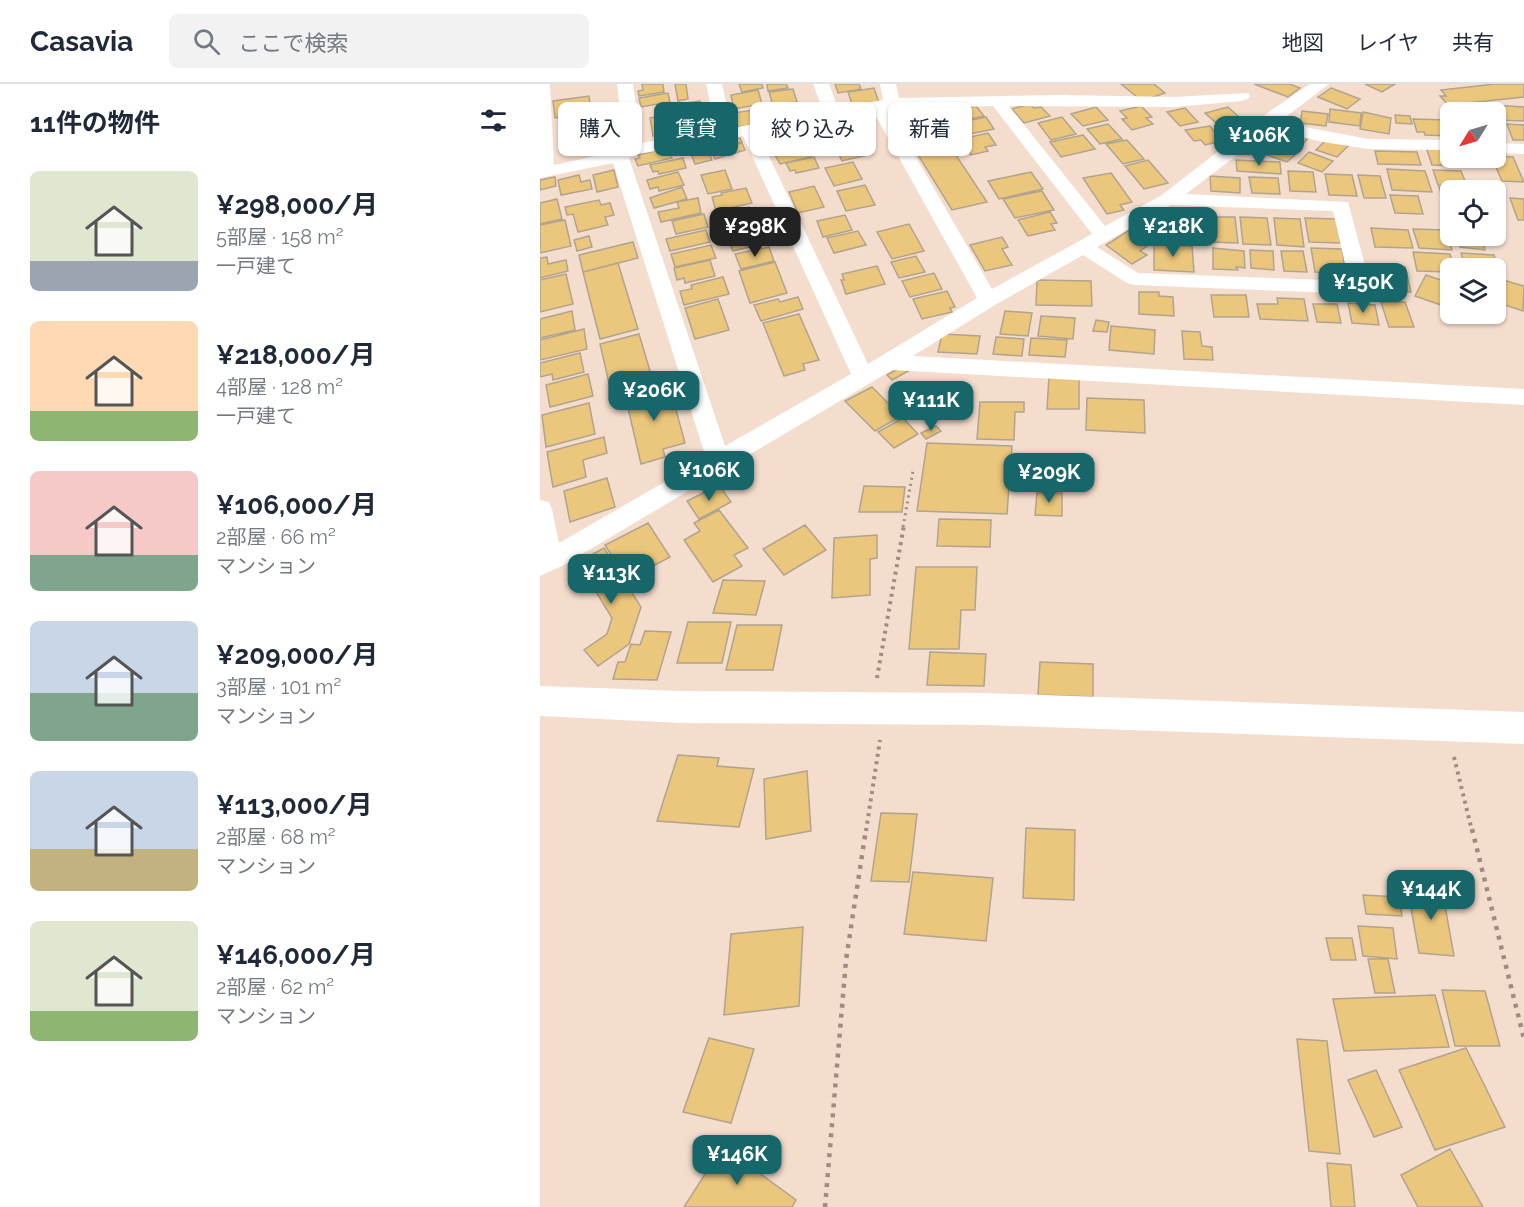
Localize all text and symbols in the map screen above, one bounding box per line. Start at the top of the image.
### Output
search box [169,14,589,68]
text: Casavia [30,25,133,58]
icon: search [190,25,223,58]
text: ここで検索 [238,30,348,56]
text: 地図 [1282,30,1324,55]
text: レイヤ [1357,30,1419,55]
text: 共有 [1452,30,1494,55]
chip: 購入 [558,102,642,156]
chip: 賃貸 [654,102,738,156]
chip: 絞り込み [750,102,876,156]
chip: 新着 [888,102,972,156]
north arrow [1440,102,1506,168]
map controls [1440,102,1506,324]
icon: filters [477,104,510,137]
text: 11件の物件 [30,108,160,138]
pin: ¥106K [1217,116,1301,167]
text: ¥106K [1228,123,1290,147]
button: locate [1440,180,1506,246]
text: ¥298,000/月 [216,190,378,220]
icon: home [78,195,150,267]
pin: ¥298K [713,207,797,258]
pin: ¥218K [1131,207,1215,258]
text: ¥298K [724,214,786,238]
text: ¥218K [1143,214,1203,238]
text: 5部屋 · 158 m² [216,225,343,249]
text: 一戸建て [216,254,296,278]
button: layers [1440,258,1506,324]
pin: ¥150K [1321,263,1405,314]
text: ¥150K [1333,270,1393,294]
text: ¥218,000/月 [216,340,376,370]
icon: home [78,345,150,417]
pin: ¥206K [612,371,696,422]
text: 4部屋 · 128 m² [216,375,343,399]
text: ¥206K [622,378,686,402]
pin: ¥111K [889,381,973,432]
text: ¥111K [902,388,960,412]
text: 一戸建て [216,404,296,428]
pin: ¥106K [667,451,751,502]
pin: ¥209K [1007,453,1091,504]
text: ¥106K [678,458,740,482]
text: ¥209K [1018,460,1080,484]
text: ¥106,000/月 [216,490,377,520]
icon: home [78,495,150,567]
text: 2部屋 · 66 m² [216,525,336,549]
text: マンション [216,554,316,578]
pin: ¥113K [569,554,653,605]
text: ¥113K [582,561,640,585]
text: ¥209,000/月 [216,640,378,670]
icon: home [78,645,150,717]
text: 3部屋 · 101 m² [216,675,341,699]
text: マンション [216,704,316,728]
text: ¥113,000/月 [216,790,373,820]
icon: home [78,795,150,867]
text: 2部屋 · 68 m² [216,825,336,849]
text: マンション [216,854,316,878]
pin: ¥144K [1389,870,1473,921]
text: ¥144K [1401,877,1461,901]
text: ¥146,000/月 [216,940,376,970]
icon: home [78,945,150,1017]
text: 2部屋 · 62 m² [216,975,334,999]
text: マンション [216,1004,316,1028]
pin: ¥146K [695,1135,779,1186]
text: ¥146K [706,1142,768,1166]

